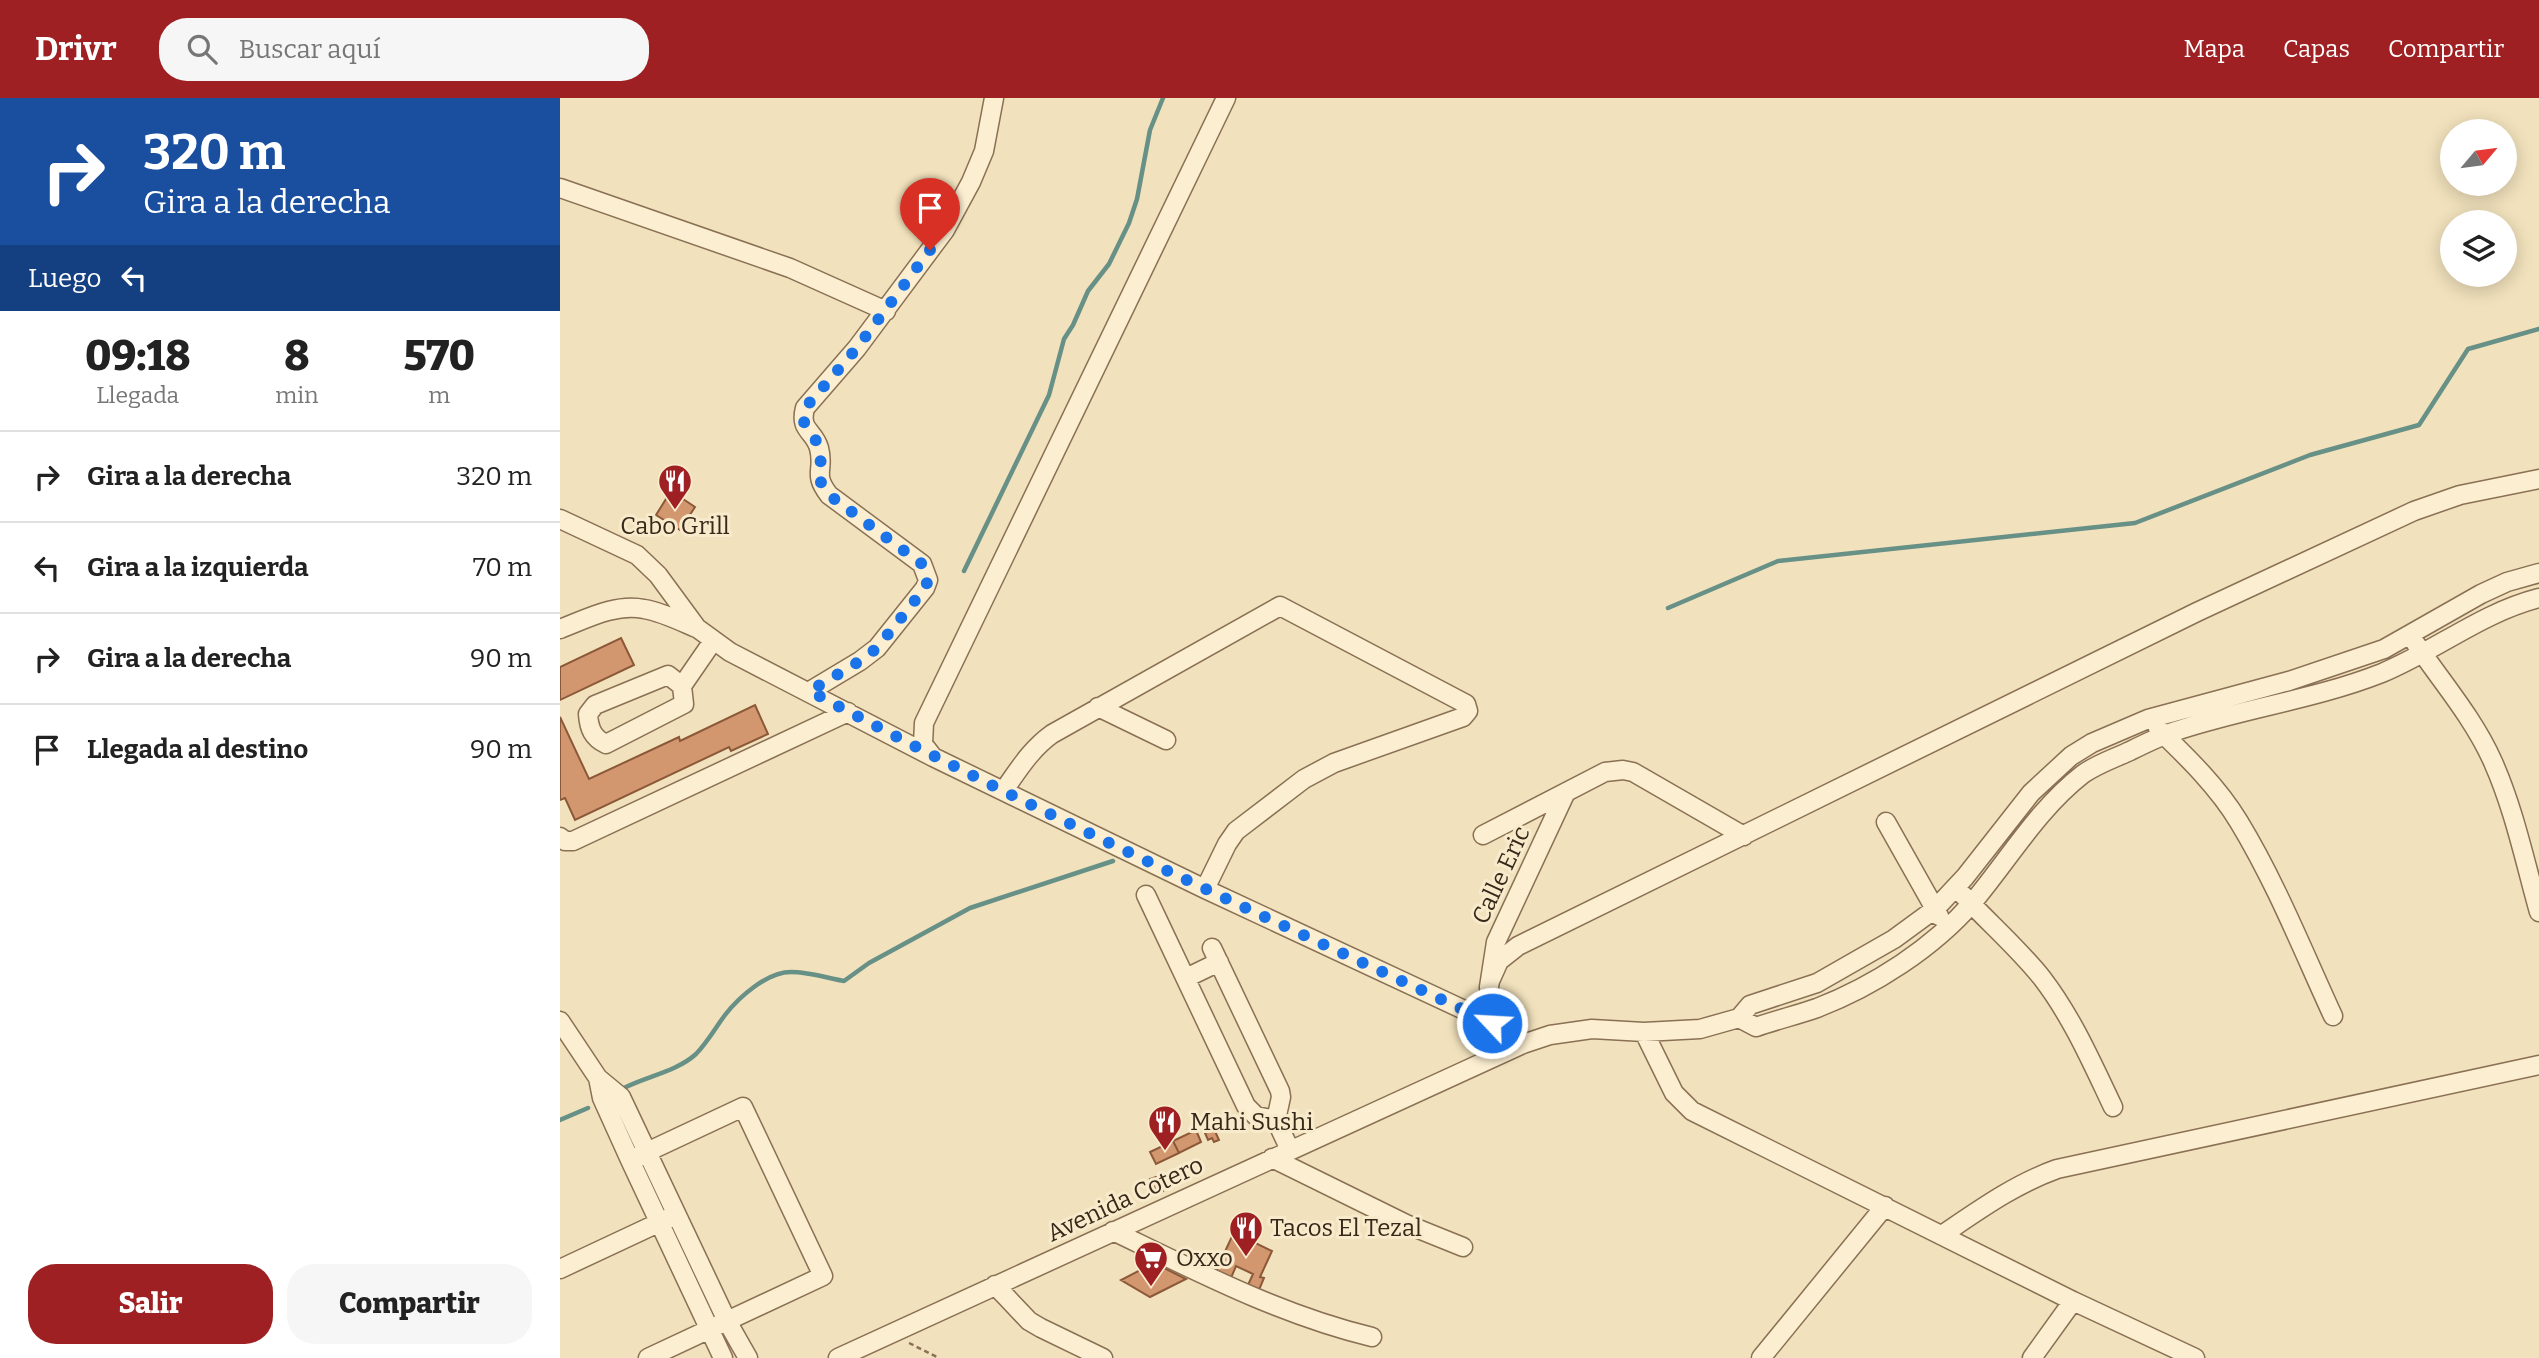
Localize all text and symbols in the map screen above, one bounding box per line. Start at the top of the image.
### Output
search box [159,18,649,81]
text: Drivr [35,29,117,69]
icon: search [183,30,221,68]
text: Buscar aquí [239,34,380,65]
text: Mapa [2183,35,2245,63]
text: Capas [2283,35,2350,63]
text: Compartir [2388,35,2504,63]
north arrow [2440,119,2516,196]
map controls [2440,119,2517,287]
text: 320 m [143,123,286,182]
icon: right [28,126,119,217]
pin [900,178,960,250]
text: Gira a la derecha [143,183,390,221]
icon: arrive [911,189,949,227]
button: layers [2440,210,2517,287]
icon: left [115,259,153,297]
text: Luego [28,263,101,294]
text: 09:18 [85,331,190,381]
text: 8 [284,331,310,381]
text: 570 [404,331,475,381]
text: Llegada [96,381,179,409]
text: min [275,381,319,409]
text: m [428,381,450,409]
icon: right [28,458,66,496]
text: Gira a la derecha [87,461,291,492]
text: 320 m [456,461,532,492]
restaurant icon: Cabo Grill [656,462,694,511]
place label: Cabo Grill [620,512,730,540]
icon: left [28,549,66,587]
text: Gira a la izquierda [87,552,309,583]
text: 70 m [473,552,532,583]
icon: right [28,640,66,678]
text: Gira a la derecha [87,643,291,674]
text: 90 m [470,643,532,674]
icon: arrive [28,731,66,769]
text: Llegada al destino [87,734,308,765]
text: 90 m [470,734,532,765]
street label: Calle Eric [1466,822,1536,928]
position arrow [1455,986,1529,1060]
restaurant icon: Mahi Sushi [1146,1103,1184,1152]
place label: Mahi Sushi [1190,1108,1313,1136]
street label: Avenida Cotero [1042,1151,1208,1247]
restaurant icon: Tacos El Tezal [1227,1209,1265,1258]
place label: Tacos El Tezal [1270,1214,1422,1242]
supermarket icon: Oxxo [1132,1239,1170,1288]
place label: Oxxo [1176,1244,1233,1272]
button: Salir [28,1264,273,1344]
button: Compartir [287,1264,532,1344]

